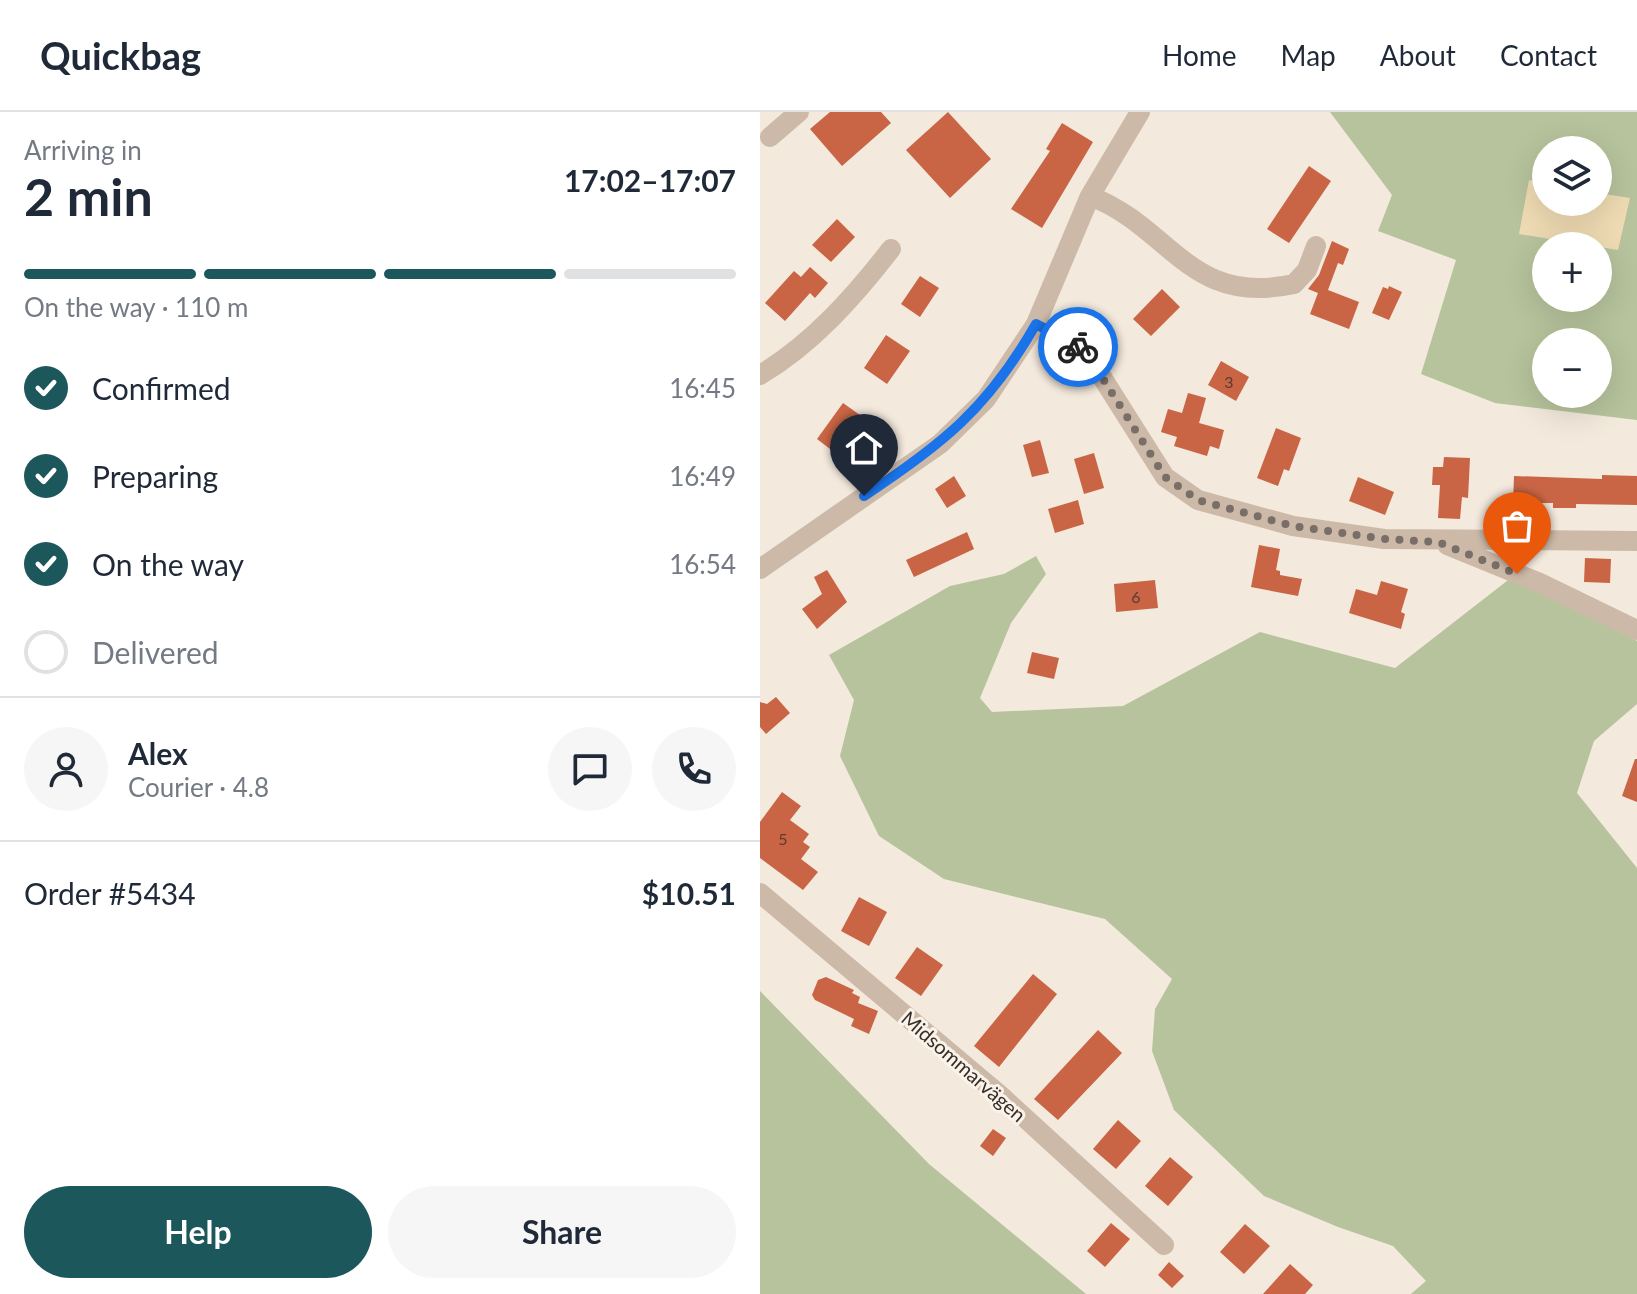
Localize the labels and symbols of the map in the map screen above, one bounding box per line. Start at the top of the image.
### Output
courier [1038,307,1118,387]
house number: 3 [1224,372,1234,391]
pin [830,414,898,496]
pin [1483,492,1551,574]
house number: 6 [1131,587,1141,606]
house number: 5 [778,829,788,848]
street label: Midsommarvägen [897,1006,1031,1126]

